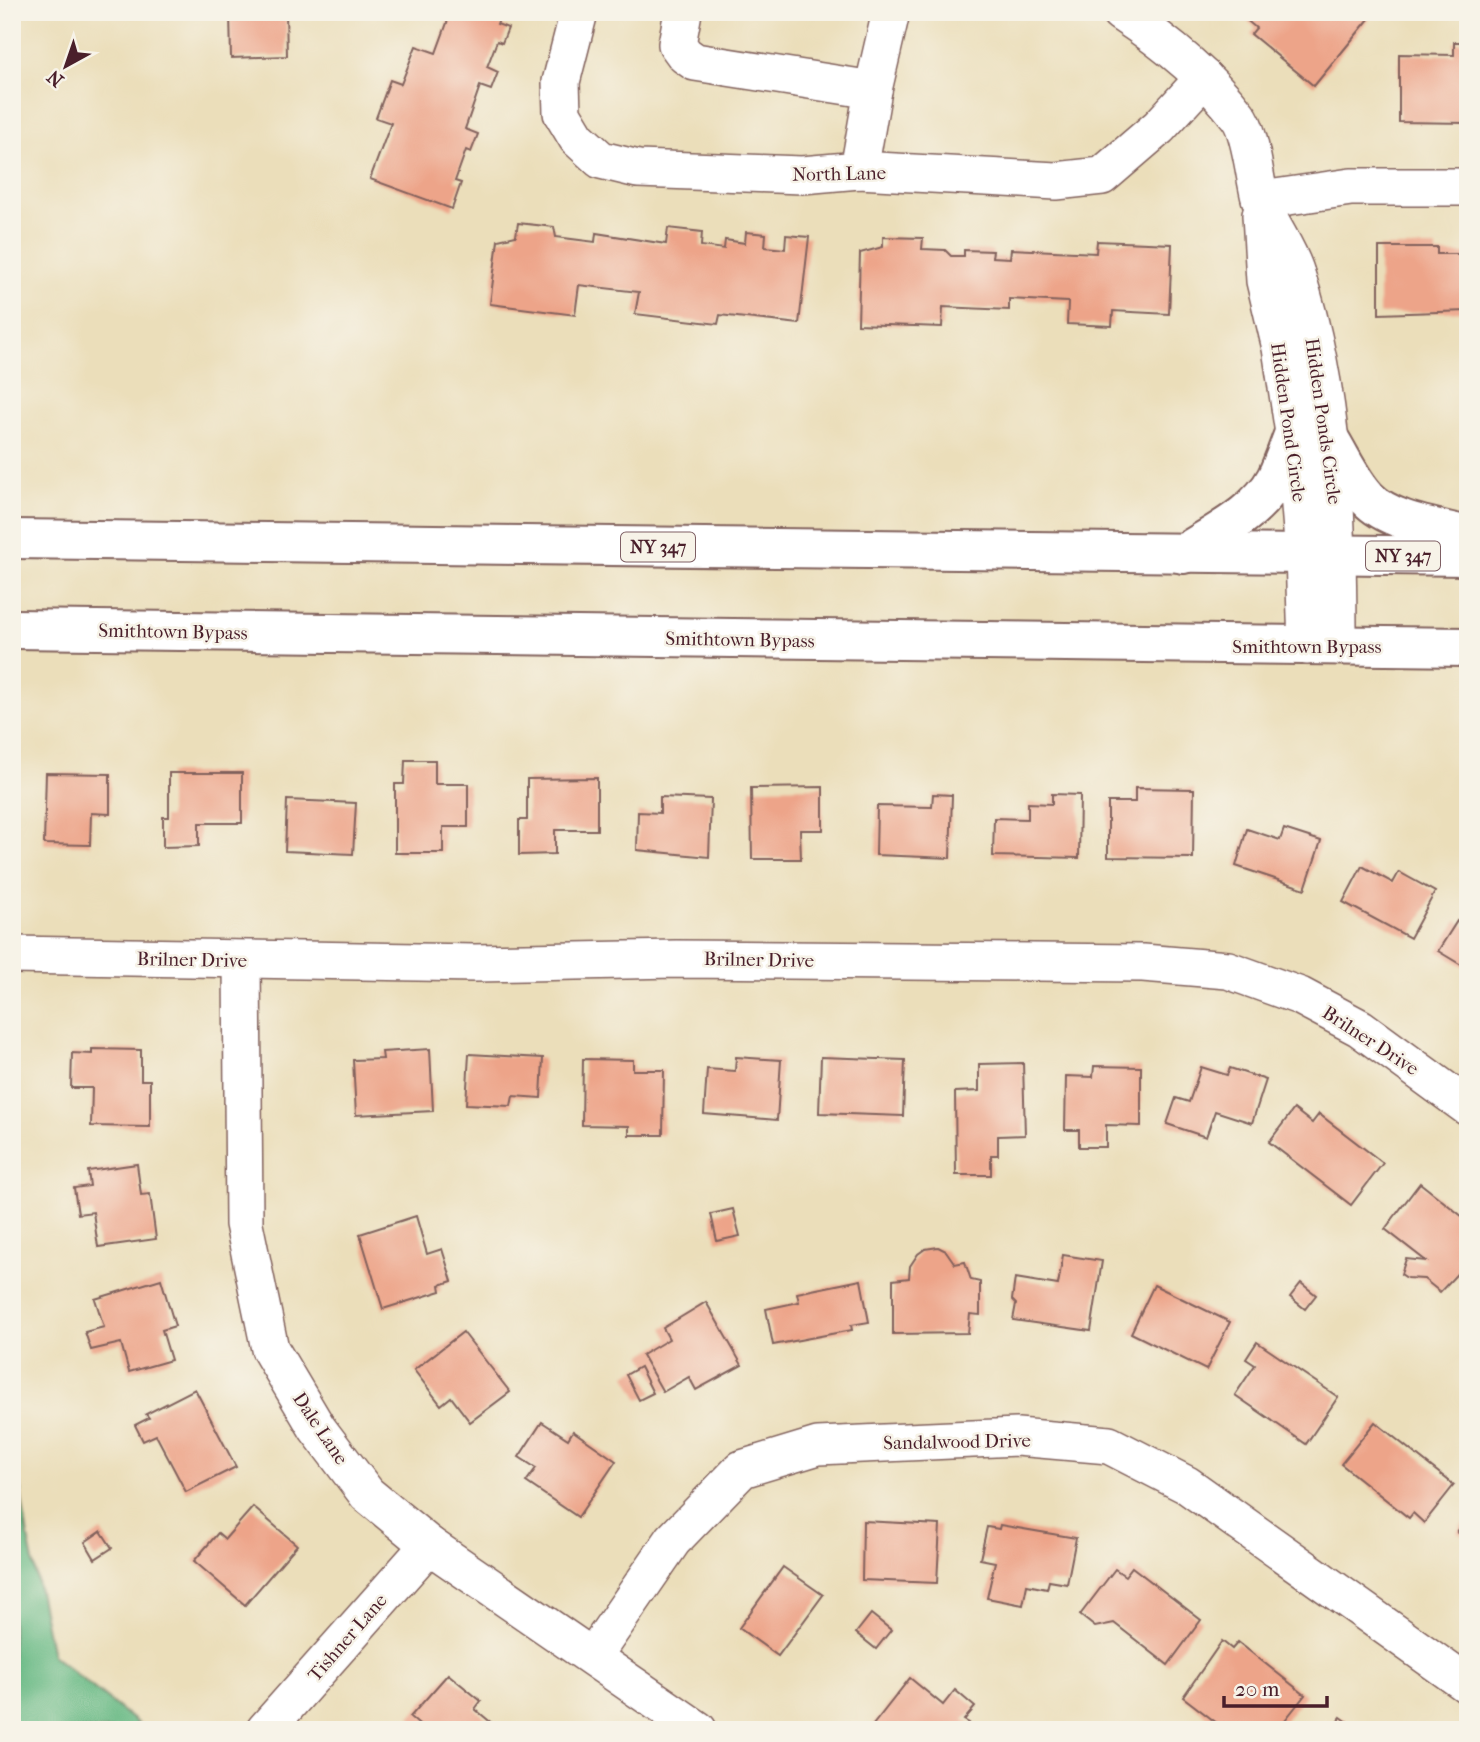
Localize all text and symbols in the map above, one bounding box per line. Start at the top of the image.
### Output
north arrow [32,32,102,102]
text: N [43,65,68,91]
street label: North Lane [792,162,886,186]
street label: Hidden Ponds Circle [1300,337,1346,506]
street label: Hidden Pond Circle [1266,341,1310,503]
road number: NY 347 [621,532,695,562]
road number: NY 347 [1366,542,1440,570]
street label: Smithtown Bypass [98,620,248,644]
street label: Smithtown Bypass [665,628,815,652]
street label: Smithtown Bypass [1232,636,1382,658]
street label: Brilner Drive [137,948,247,972]
street label: Brilner Drive [704,948,814,972]
street label: Brilner Drive [1318,1002,1423,1080]
street label: Dale Lane [288,1388,352,1469]
street label: Sandalwood Drive [883,1430,1031,1454]
street label: Tishner Lane [304,1589,392,1686]
scale bar [1224,1665,1328,1709]
text: 20 m [1235,1677,1280,1701]

